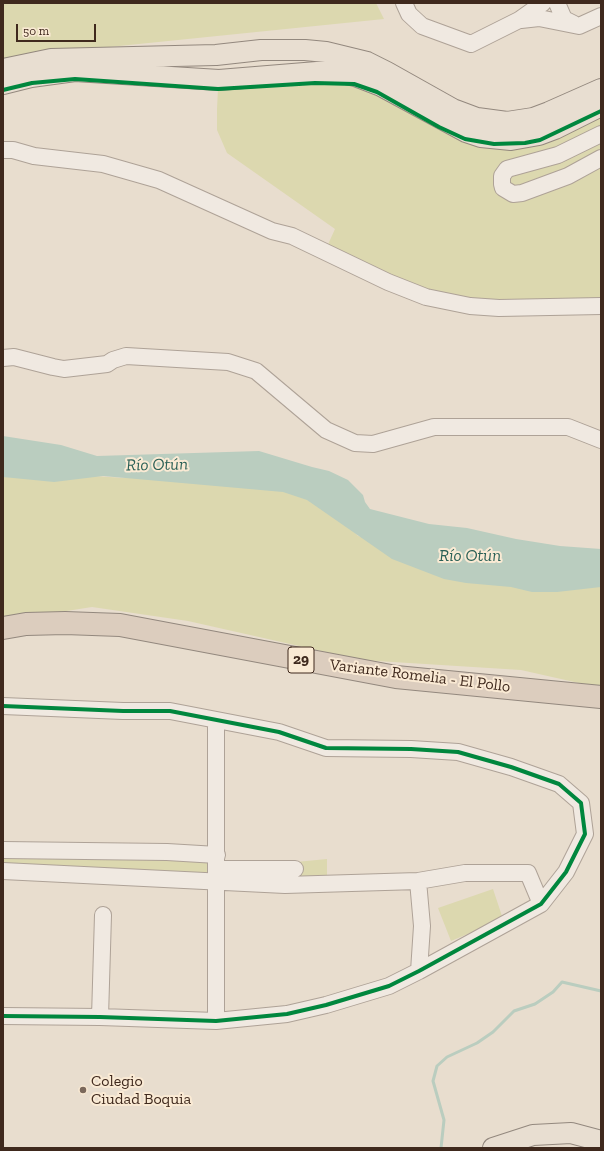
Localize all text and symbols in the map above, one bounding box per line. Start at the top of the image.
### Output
scale bar [18,16,98,42]
text: 50 m [23,24,49,38]
water label: Río Otún [126,454,188,476]
water label: Río Otún [439,546,501,566]
road number: 29 [288,647,314,673]
street label: Variante Romelia - El Pollo [329,655,511,697]
place label: Colegio Ciudad Boquia [91,1071,191,1109]
marker: Colegio Ciudad Boquia [78,1085,88,1095]

